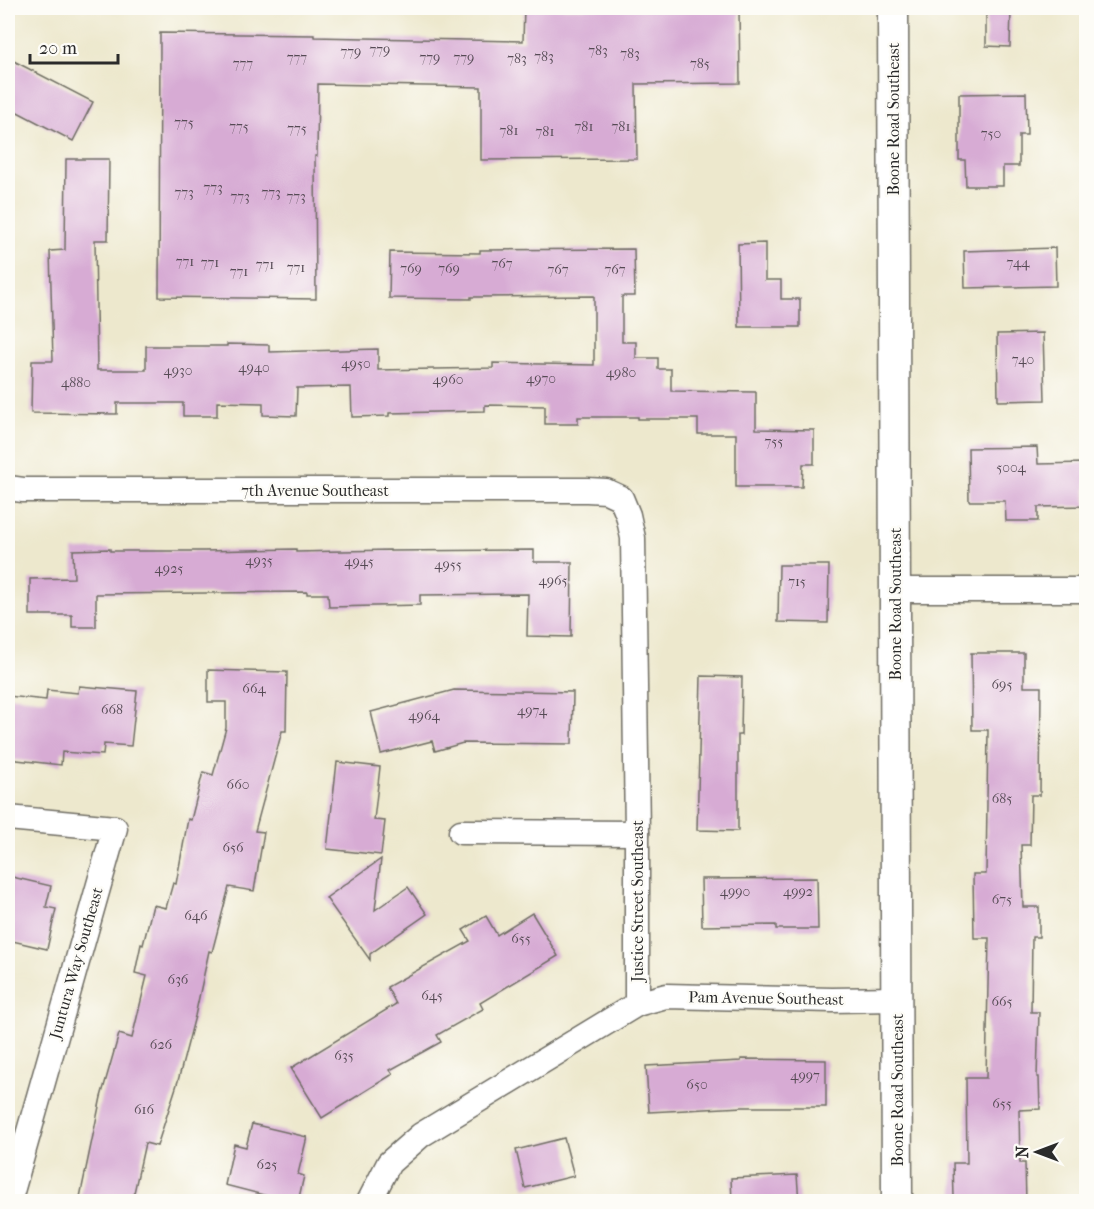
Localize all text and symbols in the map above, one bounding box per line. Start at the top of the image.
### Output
scale bar [30,27,118,65]
text: 20 m [39,38,77,59]
house number: 779 [370,41,390,58]
house number: 783 [588,42,608,59]
street label: Boone Road Southeast [884,42,903,195]
house number: 779 [341,43,361,60]
house number: 783 [620,45,640,62]
house number: 783 [534,48,554,65]
house number: 777 [287,49,307,66]
house number: 779 [420,49,440,66]
house number: 779 [454,49,474,66]
house number: 783 [507,50,527,67]
house number: 777 [233,55,253,72]
house number: 785 [690,55,710,72]
house number: 775 [174,114,194,131]
house number: 775 [229,118,249,135]
house number: 781 [575,118,593,135]
house number: 781 [612,118,630,135]
house number: 775 [287,120,307,137]
house number: 781 [500,122,518,139]
house number: 781 [536,123,554,140]
house number: 750 [981,125,1001,142]
house number: 773 [203,179,223,196]
house number: 773 [174,184,194,201]
house number: 773 [261,184,281,201]
house number: 773 [230,188,250,205]
house number: 773 [286,188,306,205]
house number: 771 [176,253,194,270]
house number: 771 [201,254,219,271]
house number: 744 [1007,254,1030,271]
house number: 767 [492,255,513,272]
house number: 771 [256,256,274,273]
house number: 771 [287,259,305,276]
house number: 769 [400,260,422,277]
house number: 769 [438,260,460,277]
house number: 767 [548,261,569,278]
house number: 767 [605,261,626,278]
house number: 771 [230,263,248,280]
house number: 740 [1012,351,1034,368]
house number: 4950 [341,355,371,372]
house number: 4940 [238,359,270,376]
house number: 4930 [163,362,193,379]
house number: 4980 [606,364,636,381]
house number: 4970 [526,370,556,387]
house number: 4960 [433,371,463,388]
house number: 4880 [61,374,91,391]
house number: 755 [765,433,783,450]
house number: 5004 [996,459,1027,476]
street label: 7th Avenue Southeast [241,481,389,500]
street label: Boone Road Southeast [886,527,905,680]
house number: 4935 [245,552,273,569]
house number: 4945 [344,553,374,570]
house number: 4955 [434,556,462,573]
house number: 4925 [155,560,183,577]
house number: 4965 [538,572,568,589]
house number: 715 [788,573,806,590]
house number: 695 [992,676,1012,693]
house number: 664 [242,680,266,697]
house number: 668 [101,701,123,718]
house number: 4974 [517,702,548,719]
house number: 4964 [408,707,440,724]
house number: 660 [227,776,249,793]
house number: 685 [992,790,1012,807]
street label: Justice Street Southeast [628,820,647,984]
house number: 656 [222,839,244,856]
house number: 4990 [720,883,750,900]
house number: 4992 [783,883,813,900]
street label: Juntura Way Southeast [45,885,107,1043]
house number: 675 [992,891,1012,908]
house number: 646 [184,907,208,924]
house number: 655 [511,930,531,947]
house number: 636 [168,971,189,988]
house number: 645 [421,987,443,1004]
street label: Pam Avenue Southeast [688,987,844,1009]
house number: 665 [991,993,1013,1010]
street label: Boone Road Southeast [888,1013,907,1166]
house number: 626 [150,1036,173,1053]
house number: 635 [334,1047,354,1064]
house number: 4997 [790,1067,820,1084]
house number: 650 [686,1076,708,1093]
house number: 655 [992,1095,1012,1112]
house number: 616 [134,1101,154,1118]
north arrow [1007,1122,1067,1182]
text: N [1013,1145,1032,1158]
house number: 625 [257,1156,277,1173]

